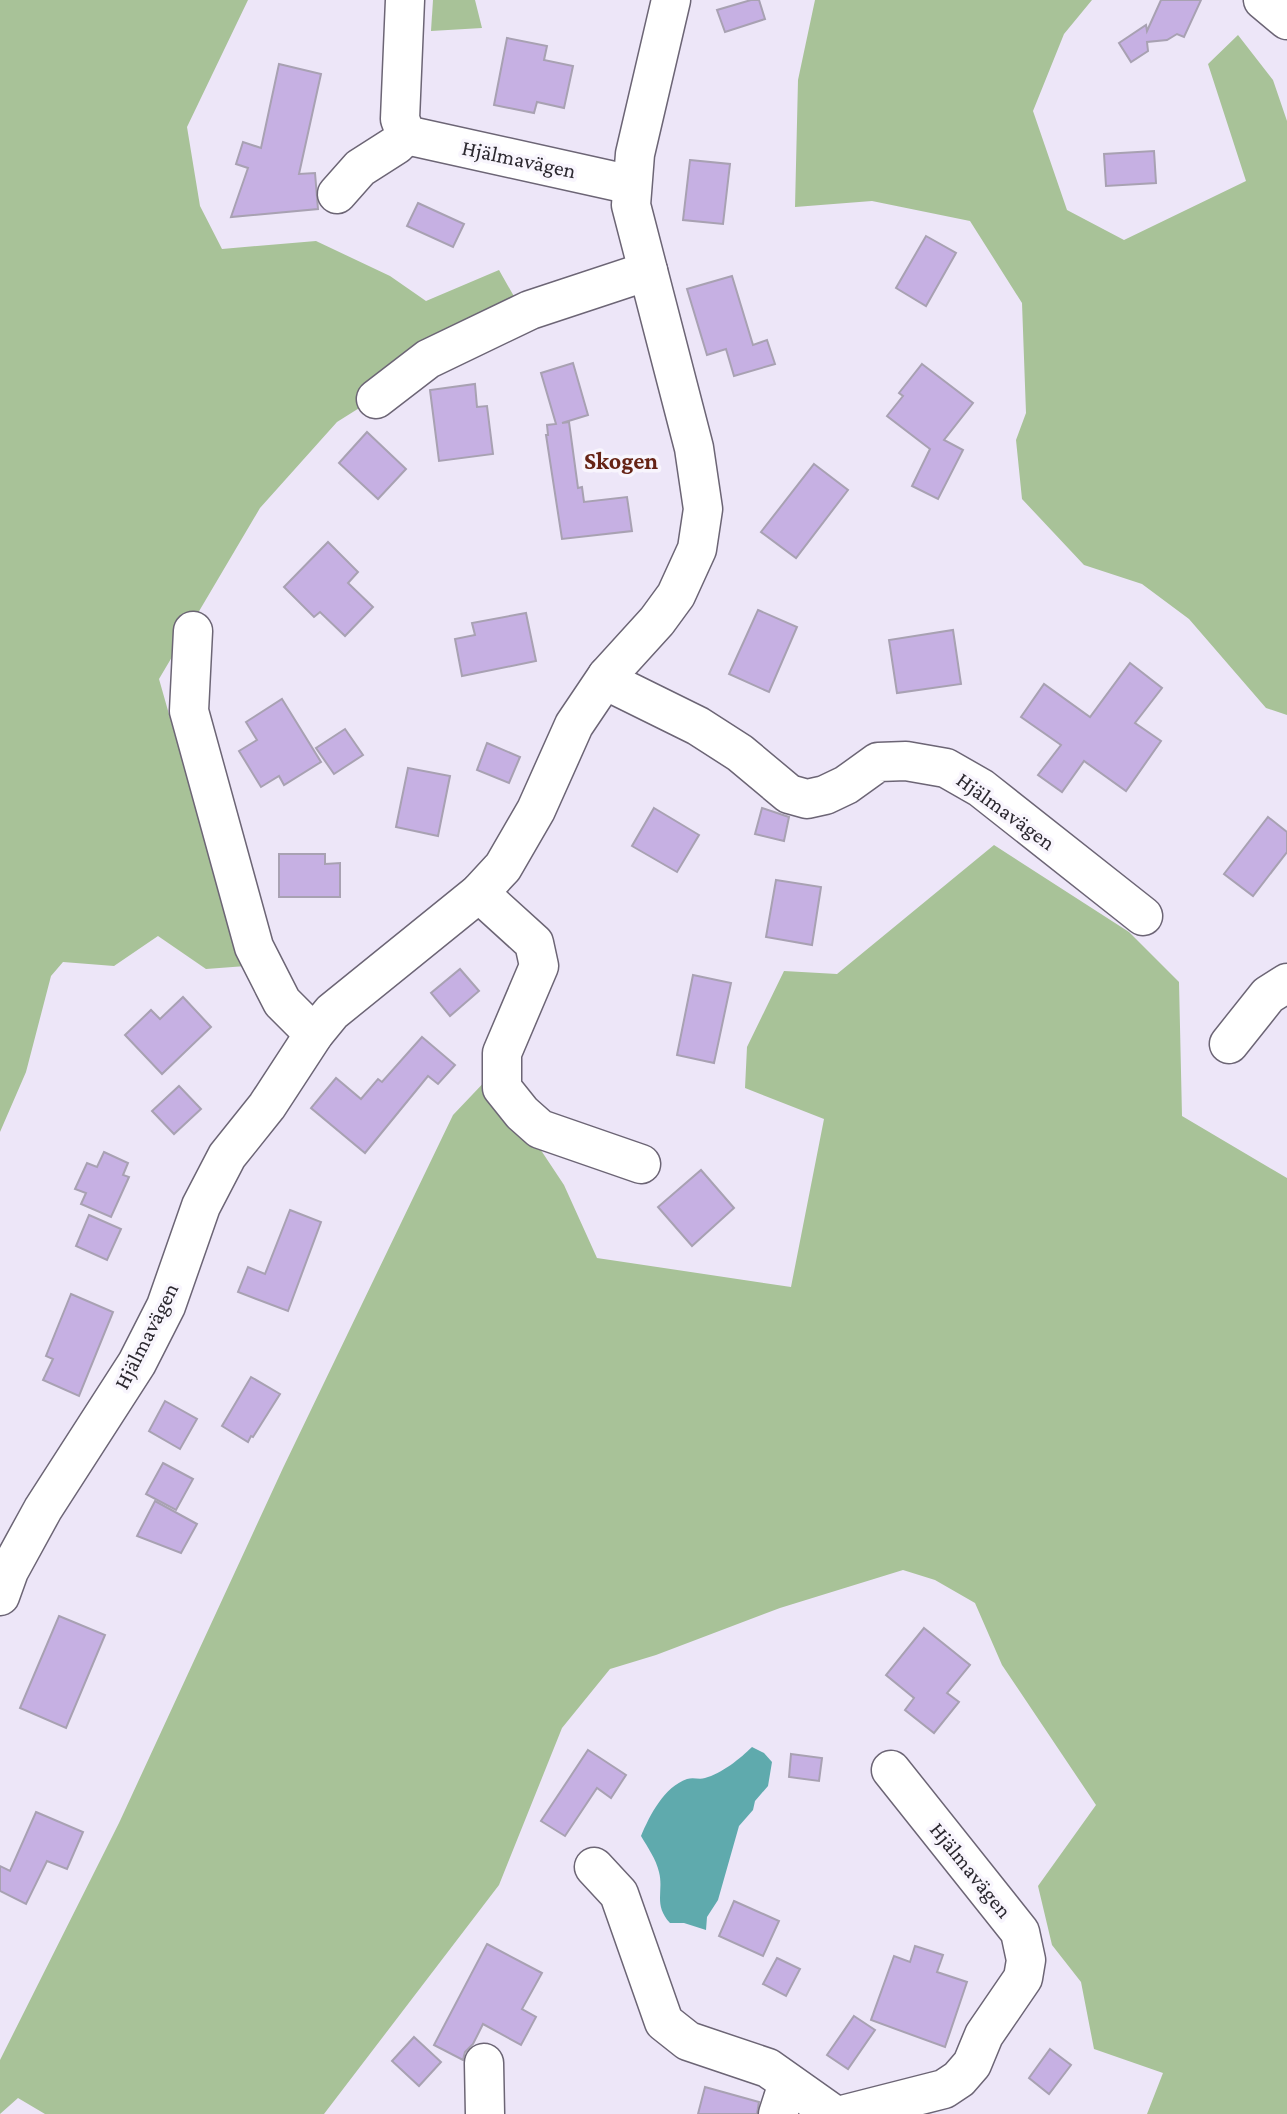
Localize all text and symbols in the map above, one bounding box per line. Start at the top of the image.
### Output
street label: Hjälmavägen [460,135,578,183]
district label: Skogen [584,447,658,474]
street label: Hjälmavägen [952,767,1060,855]
street label: Hjälmavägen [109,1279,184,1393]
street label: Hjälmavägen [925,1817,1017,1923]

